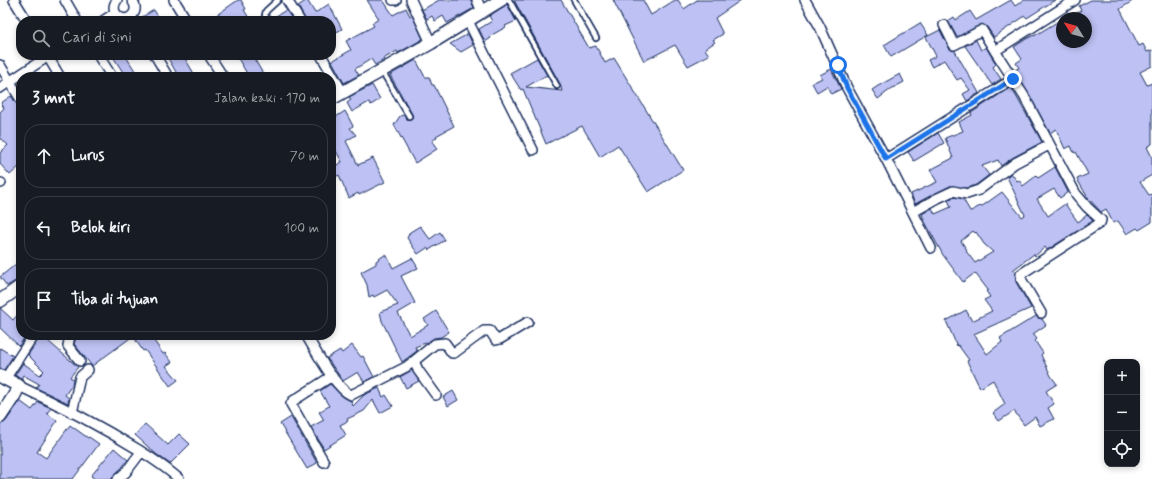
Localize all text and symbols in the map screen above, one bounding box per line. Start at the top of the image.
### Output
north arrow [1056,12,1092,48]
search box [16,16,336,60]
icon: search [30,27,52,49]
text: Cari di sini [62,28,132,48]
route start [829,56,847,74]
route end [1004,70,1022,88]
text: 3 mnt [32,87,75,109]
text: Jalan kaki · 170 m [214,90,320,107]
icon: ahead [33,145,55,167]
text: Lurus [71,146,104,166]
text: 70 m [290,148,319,165]
icon: left [33,217,55,239]
text: Belok kiri [71,218,130,238]
text: 100 m [284,220,319,237]
icon: arrive [33,289,55,311]
text: Tiba di tujuan [71,290,158,310]
map controls [1104,359,1140,467]
button: + [1104,359,1140,395]
button: − [1104,395,1140,431]
button: locate [1104,431,1140,467]

